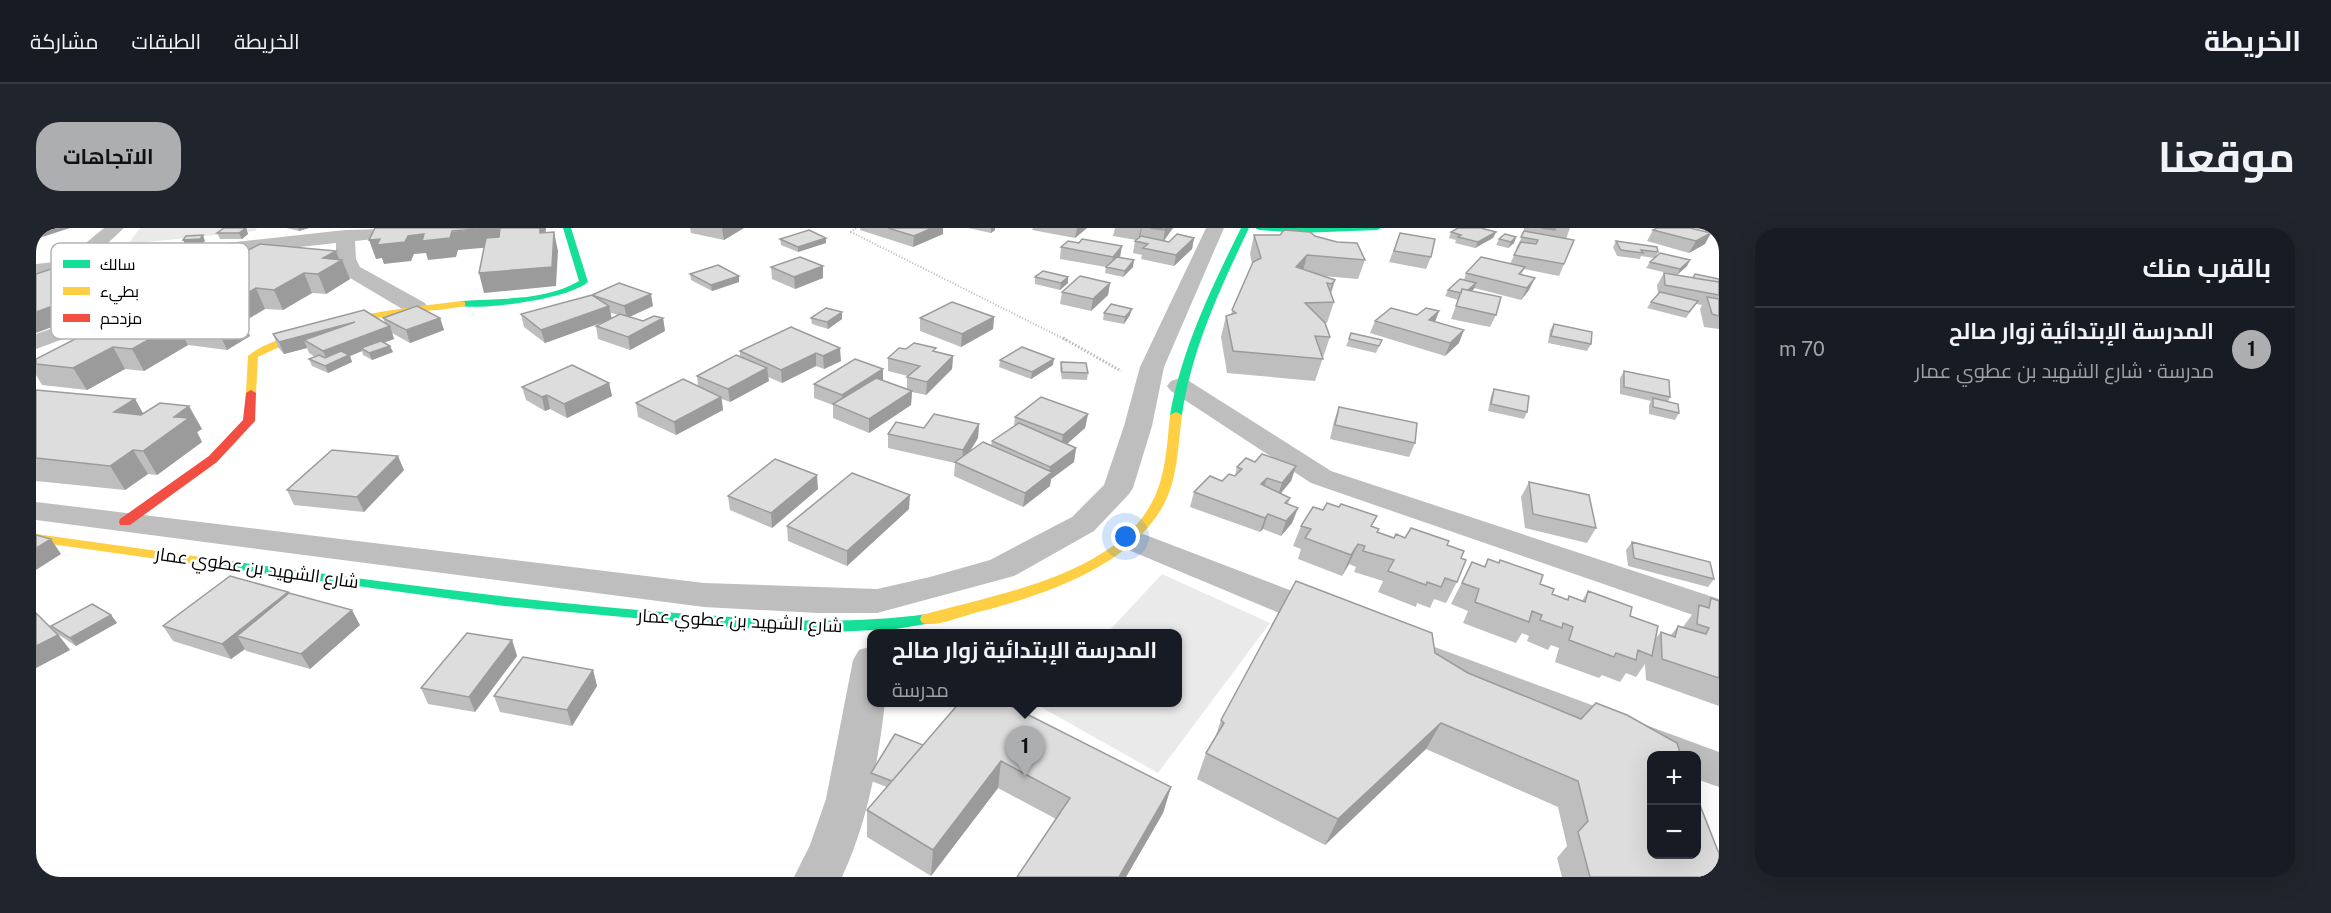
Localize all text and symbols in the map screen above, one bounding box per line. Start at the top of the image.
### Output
text: الخريطة [2204,24,2301,57]
text: مشاركة [30,29,99,54]
text: الطبقات [132,29,201,54]
text: الخريطة [234,29,300,54]
button: الاتجاهات [36,122,181,191]
text: موقعنا [2158,132,2295,181]
legend [51,243,249,339]
text: بالقرب منك [2142,252,2271,283]
text: سالك [100,255,135,274]
text: بطيء [100,282,139,305]
text: مزدحم [100,309,142,330]
text: المدرسة الإبتدائية زوار صالح [1949,318,2214,344]
text: 70 m [1779,337,1825,361]
text: 1 [2247,337,2256,361]
text: مدرسة · شارع الشهيد بن عطوي عمار [1915,359,2214,383]
your location [1111,522,1140,551]
street label: شارع الشهيد بن عطوي عمار [152,543,360,596]
street label: شارع الشهيد بن عطوي عمار [636,605,843,640]
popup [867,629,1182,707]
text: المدرسة الإبتدائية زوار صالح [892,637,1157,663]
text: مدرسة [892,678,949,702]
pin: 1 [1006,726,1044,776]
map controls [1647,751,1701,859]
button: + [1647,751,1701,805]
button: − [1647,805,1701,859]

